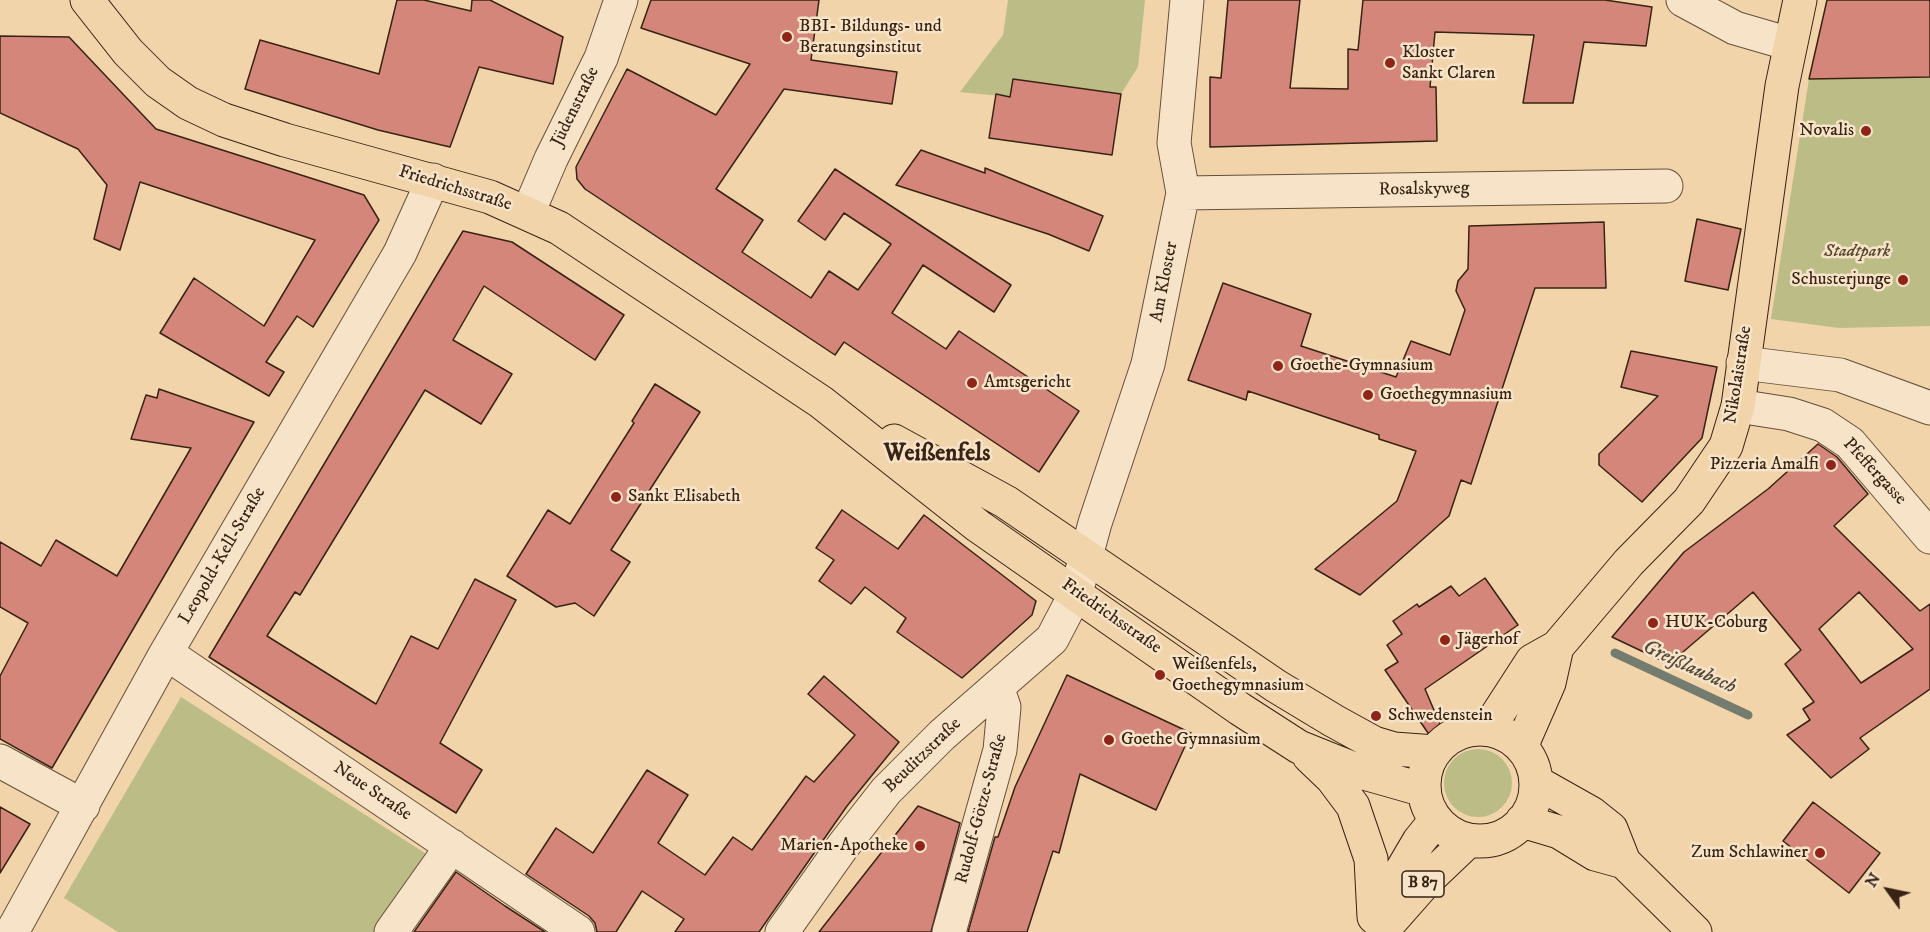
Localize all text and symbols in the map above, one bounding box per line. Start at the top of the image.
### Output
place label: BBI- Bildungs- und Beratungsinstitut [799,16,942,58]
marker: BBI- Bildungs- und Beratungsinstitut [780,30,794,44]
place label: Kloster Sankt Claren [1402,42,1496,84]
marker: Kloster Sankt Claren [1383,56,1397,70]
street label: Jüdenstraße [547,64,605,150]
place label: Novalis [1799,120,1854,142]
marker: Novalis [1859,124,1873,138]
street label: Friedrichsstraße [396,162,514,216]
street label: Rosalskyweg [1378,178,1470,202]
street label: Am Kloster [1147,240,1183,324]
park label: Stadtpark [1824,241,1890,263]
place label: Schusterjunge [1791,269,1891,291]
marker: Schusterjunge [1896,273,1910,287]
street label: Nikolaistraße [1721,325,1757,425]
place label: Goethe-Gymnasium [1290,355,1433,377]
marker: Goethe-Gymnasium [1271,359,1285,373]
place label: Amtsgericht [984,372,1071,394]
marker: Amtsgericht [965,376,979,390]
place label: Goethegymnasium [1380,384,1512,406]
marker: Goethegymnasium [1361,388,1375,402]
street label: Pfeffergasse [1838,434,1910,510]
district label: Weißenfels [884,441,990,469]
place label: Pizzeria Amalfi [1710,454,1819,476]
marker: Pizzeria Amalfi [1824,458,1838,472]
street label: Leopold-Kell-Straße [175,484,271,628]
place label: Sankt Elisabeth [628,486,740,508]
marker: Sankt Elisabeth [609,490,623,504]
street label: Friedrichsstraße [1057,575,1165,659]
place label: HUK-Coburg [1665,612,1767,634]
marker: HUK-Coburg [1646,616,1660,630]
place label: Jägerhof [1457,629,1518,651]
marker: Jägerhof [1438,633,1452,647]
water label: Greißlaubach [1639,636,1739,700]
place label: Weißenfels, Goethegymnasium [1172,654,1304,696]
marker: Weißenfels, Goethegymnasium [1153,668,1167,682]
place label: Schwedenstein [1388,705,1493,727]
marker: Schwedenstein [1369,709,1383,723]
street label: Beuditzstraße [880,714,966,798]
place label: Goethe Gymnasium [1121,729,1261,751]
street label: Rudolf-Götze-Straße [952,732,1012,886]
marker: Goethe Gymnasium [1102,733,1116,747]
street label: Neue Straße [329,758,415,826]
place label: Marien-Apotheke [780,835,908,857]
marker: Marien-Apotheke [913,839,927,853]
place label: Zum Schlawiner [1691,842,1808,864]
marker: Zum Schlawiner [1813,846,1827,860]
north arrow [1858,860,1918,920]
text: N [1861,869,1885,891]
road number: B 87 [1402,871,1444,897]

